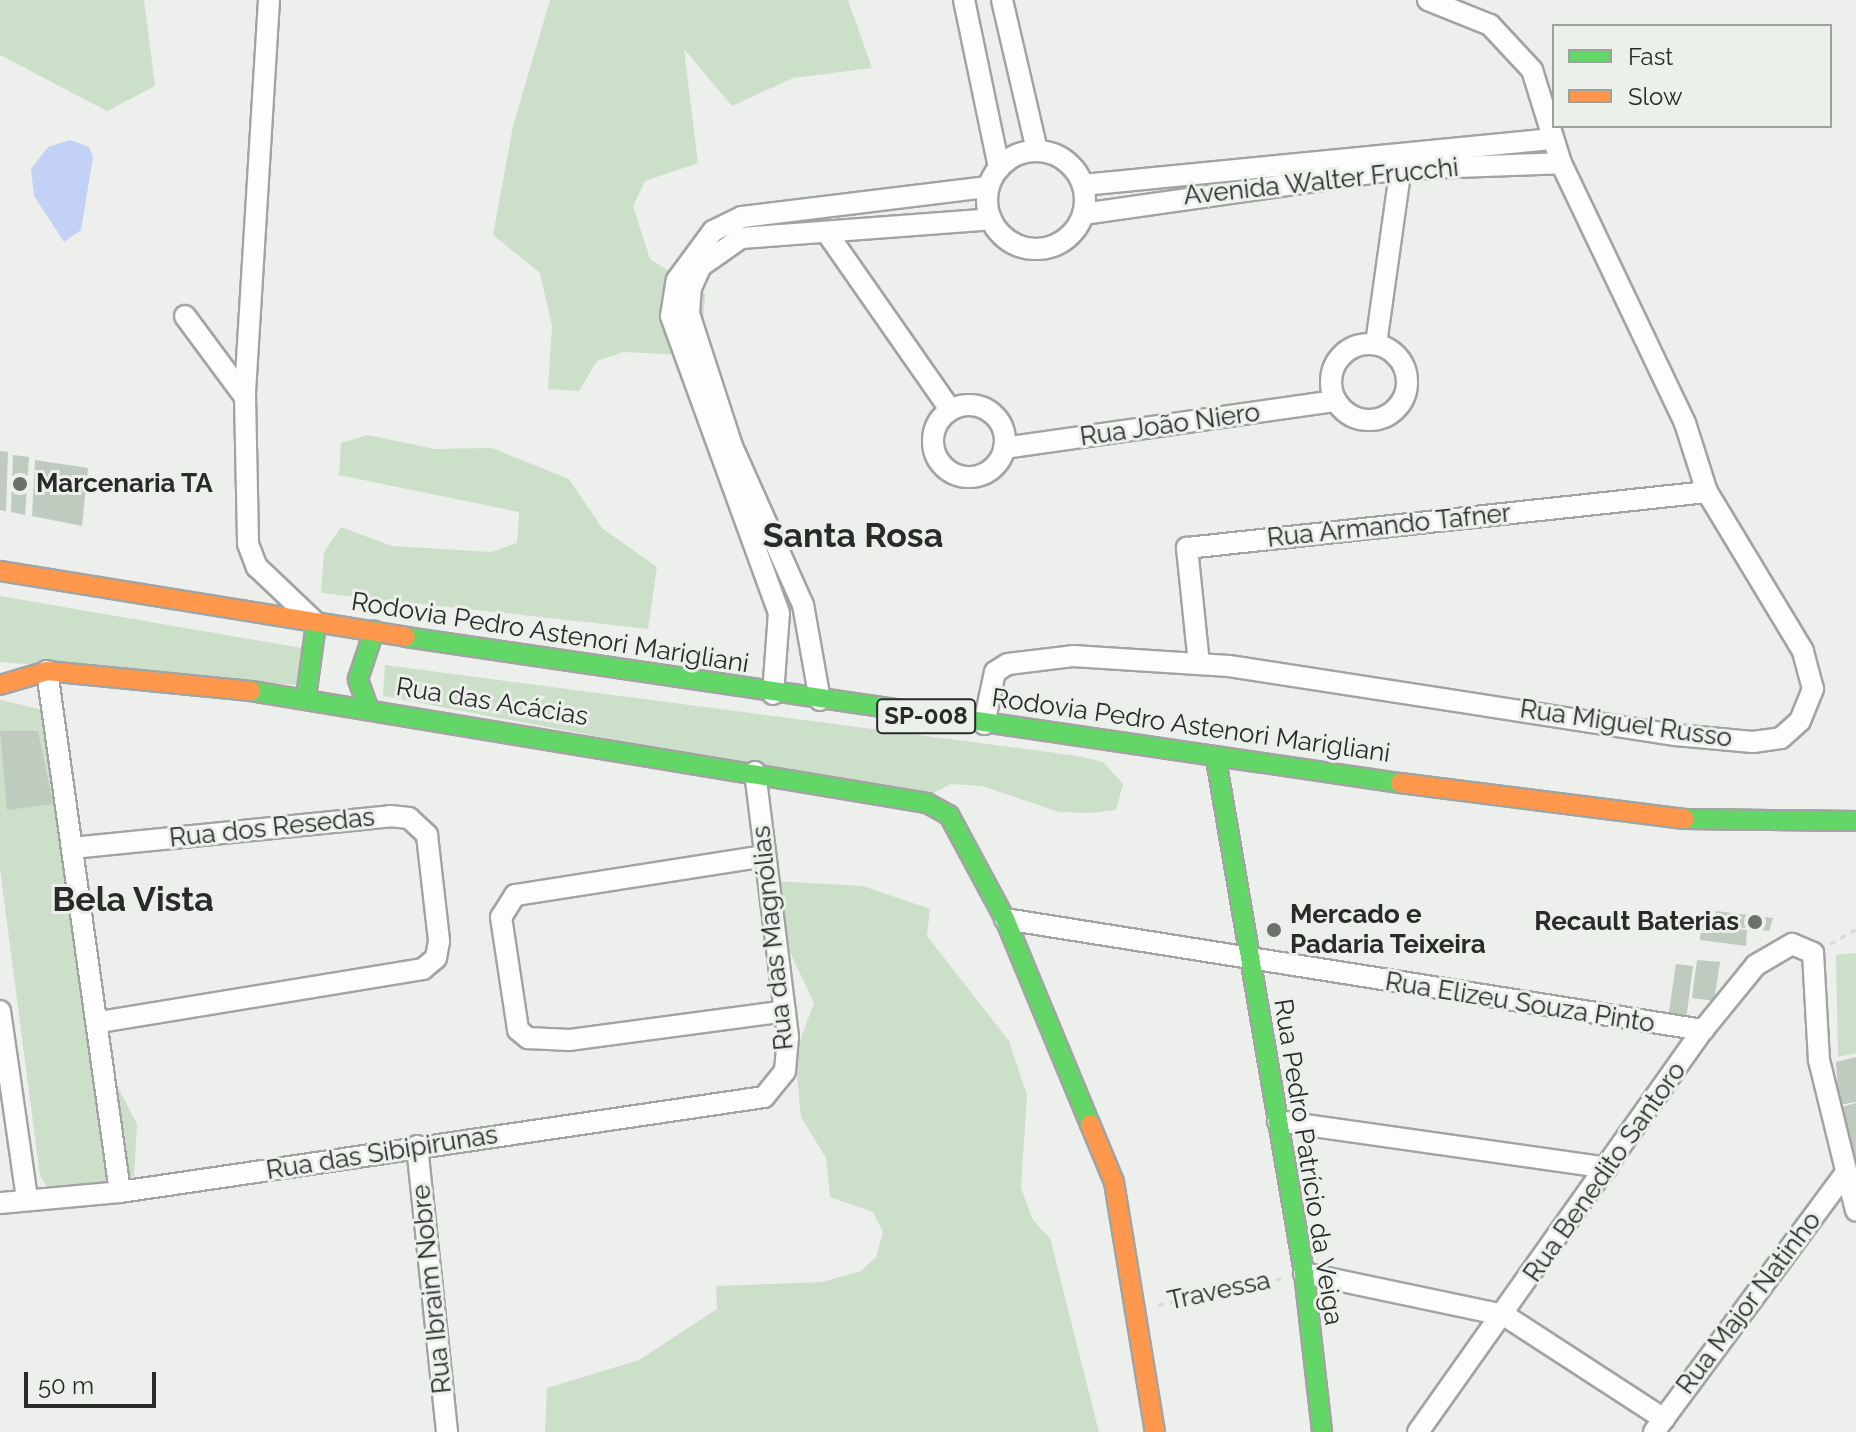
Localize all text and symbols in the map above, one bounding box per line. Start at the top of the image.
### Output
legend [1552,24,1832,128]
text: Fast [1628,42,1673,71]
text: Slow [1628,82,1682,111]
street label: Avenida Walter Frucchi [1181,152,1461,212]
street label: Rua João Niero [1078,397,1262,453]
place label: Marcenaria TA [36,468,214,500]
marker: Marcenaria TA [11,475,29,493]
street label: Rua Armando Tafner [1265,498,1513,554]
district label: Santa Rosa [763,516,943,556]
street label: Rodovia Pedro Astenori Marigliani [349,586,751,680]
street label: Rua das Acácias [393,671,591,733]
street label: Rodovia Pedro Astenori Marigliani [989,683,1393,769]
street label: Rua Miguel Russo [1517,694,1735,754]
road number: SP-008 [876,696,976,736]
street label: Rua dos Resedas [168,802,376,854]
street label: Rua das Magnólias [746,824,800,1052]
district label: Bela Vista [52,880,214,920]
place label: Mercado e Padaria Teixeira [1290,899,1487,960]
place label: Recault Baterias [1534,906,1739,938]
marker: Recault Baterias [1746,913,1764,931]
marker: Mercado e Padaria Teixeira [1265,921,1283,939]
street label: Rua Elizeu Souza Pinto [1383,966,1657,1040]
street label: Rua Pedro Patrício da Veiga [1267,996,1349,1328]
street label: Rua Benedito Santoro [1517,1056,1693,1288]
street label: Rua das Sibipirunas [264,1119,500,1187]
street label: Rua Ibraim Nobre [405,1183,459,1395]
street label: Rua Major Natinho [1670,1205,1828,1401]
street label: Travessa [1165,1265,1273,1317]
scale bar [28,1356,160,1406]
text: 50 m [38,1371,94,1400]

